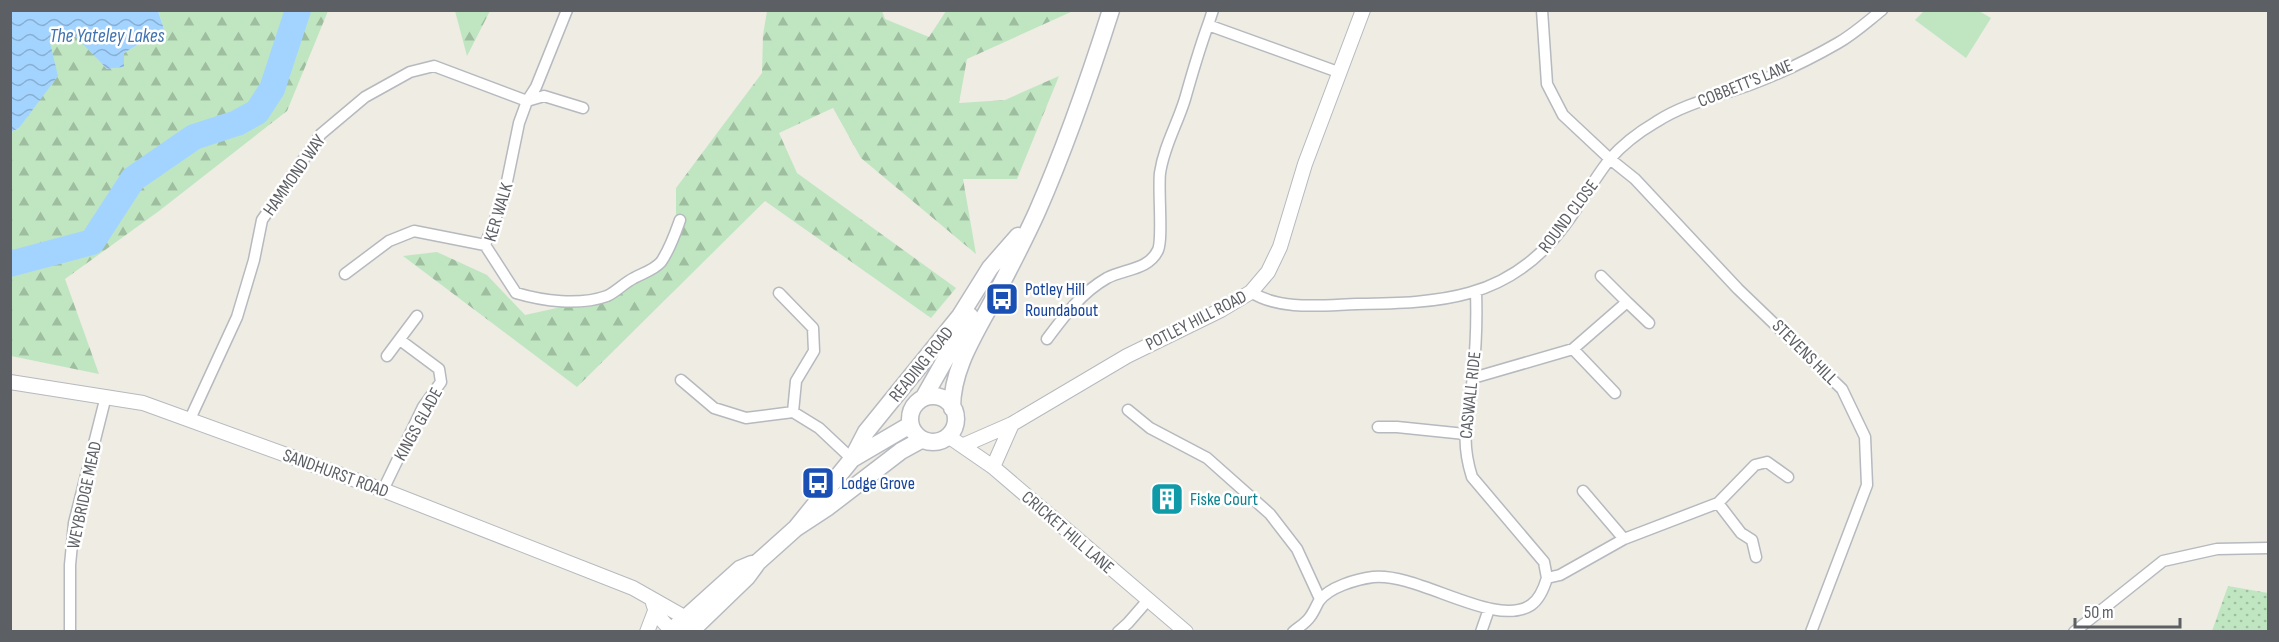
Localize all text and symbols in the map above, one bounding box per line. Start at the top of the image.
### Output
water label: The Yateley Lakes [49,24,165,48]
street label: COBBETT'S LANE [1695,55,1796,112]
street label: HAMMOND WAY [259,130,330,220]
street label: ROUND CLOSE [1534,176,1603,257]
street label: KER WALK [480,179,518,244]
place label: Potley Hill Roundabout [1025,279,1099,321]
bus stop icon: Potley Hill Roundabout [984,281,1020,317]
street label: POTLEY HILL ROAD [1142,286,1250,355]
street label: STEVENS HILL [1768,315,1842,390]
street label: READING ROAD [885,323,958,406]
street label: CASWALL RIDE [1455,350,1486,440]
street label: KINGS GLADE [390,384,447,464]
street label: WEYBRIDGE MEAD [63,439,106,551]
street label: SANDHURST ROAD [280,445,392,502]
bus stop icon: Lodge Grove [800,465,836,501]
place label: Lodge Grove [841,473,915,494]
building icon: Fiske Court [1149,481,1185,517]
street label: CRICKET HILL LANE [1017,487,1118,578]
place label: Fiske Court [1190,489,1259,510]
scale bar [2075,591,2180,629]
text: 50 m [2084,602,2114,623]

